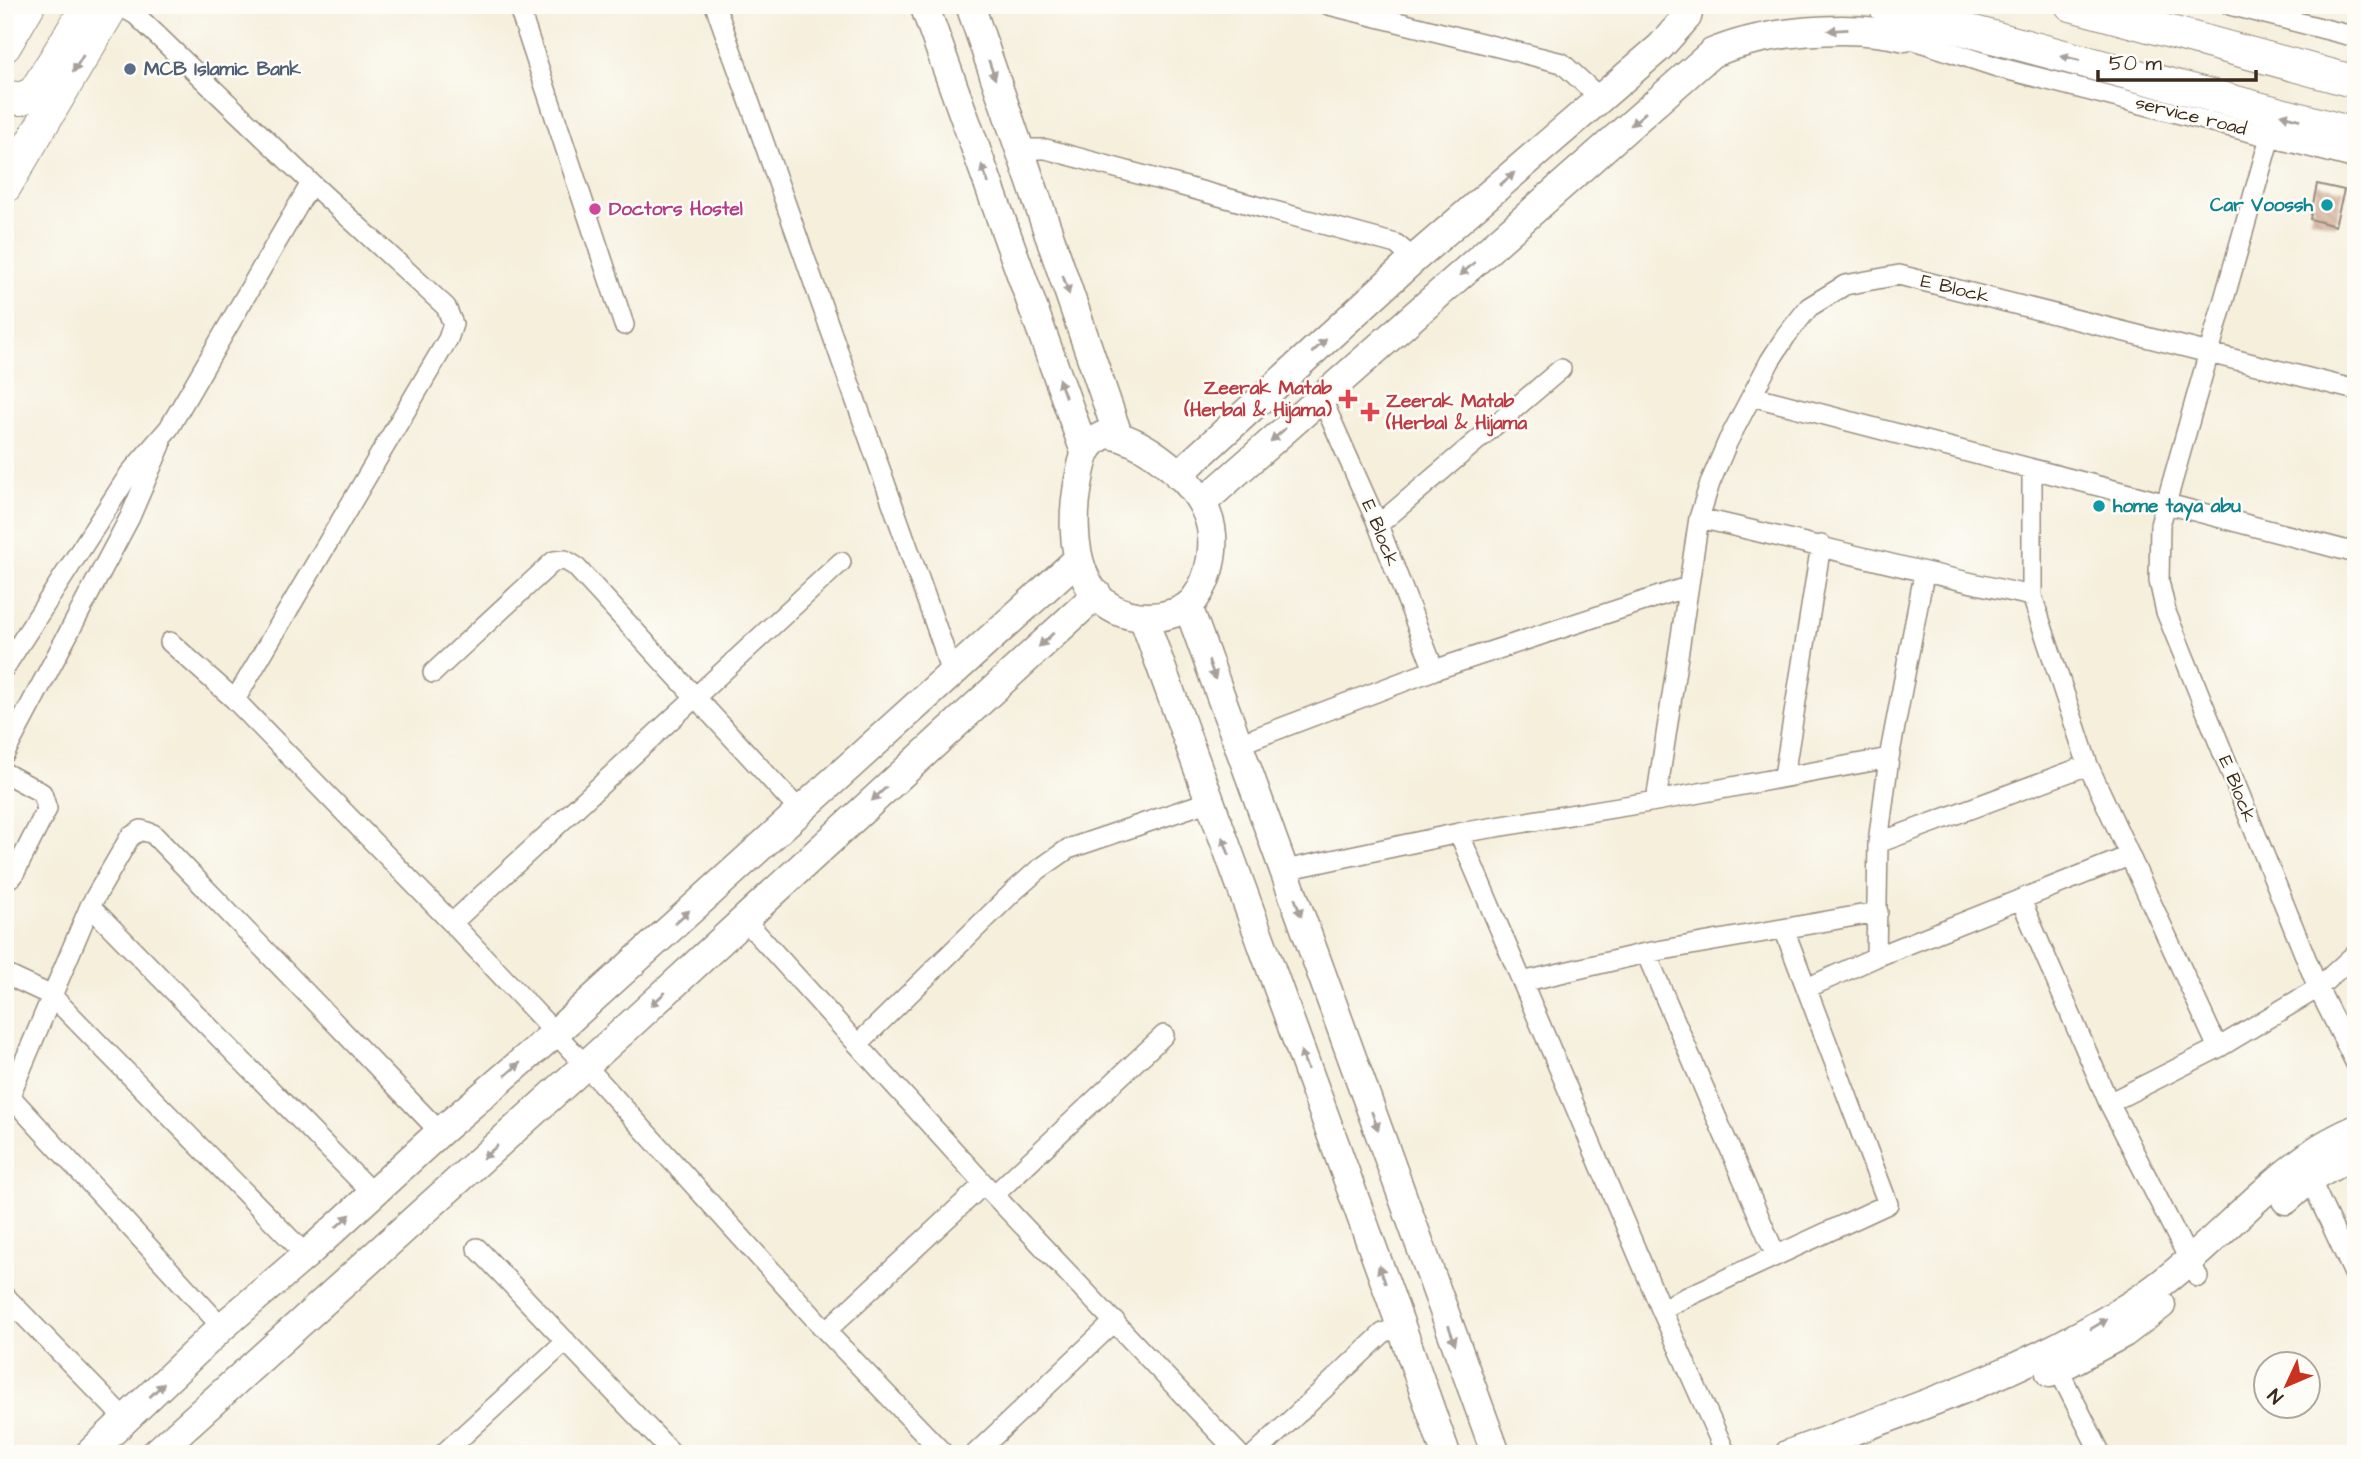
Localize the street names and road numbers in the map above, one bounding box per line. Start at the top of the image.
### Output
street label: service road [2133,89,2250,143]
street label: E Block [1918,267,1992,311]
street label: E Block [1354,496,1406,571]
street label: E Block [2211,752,2263,827]

